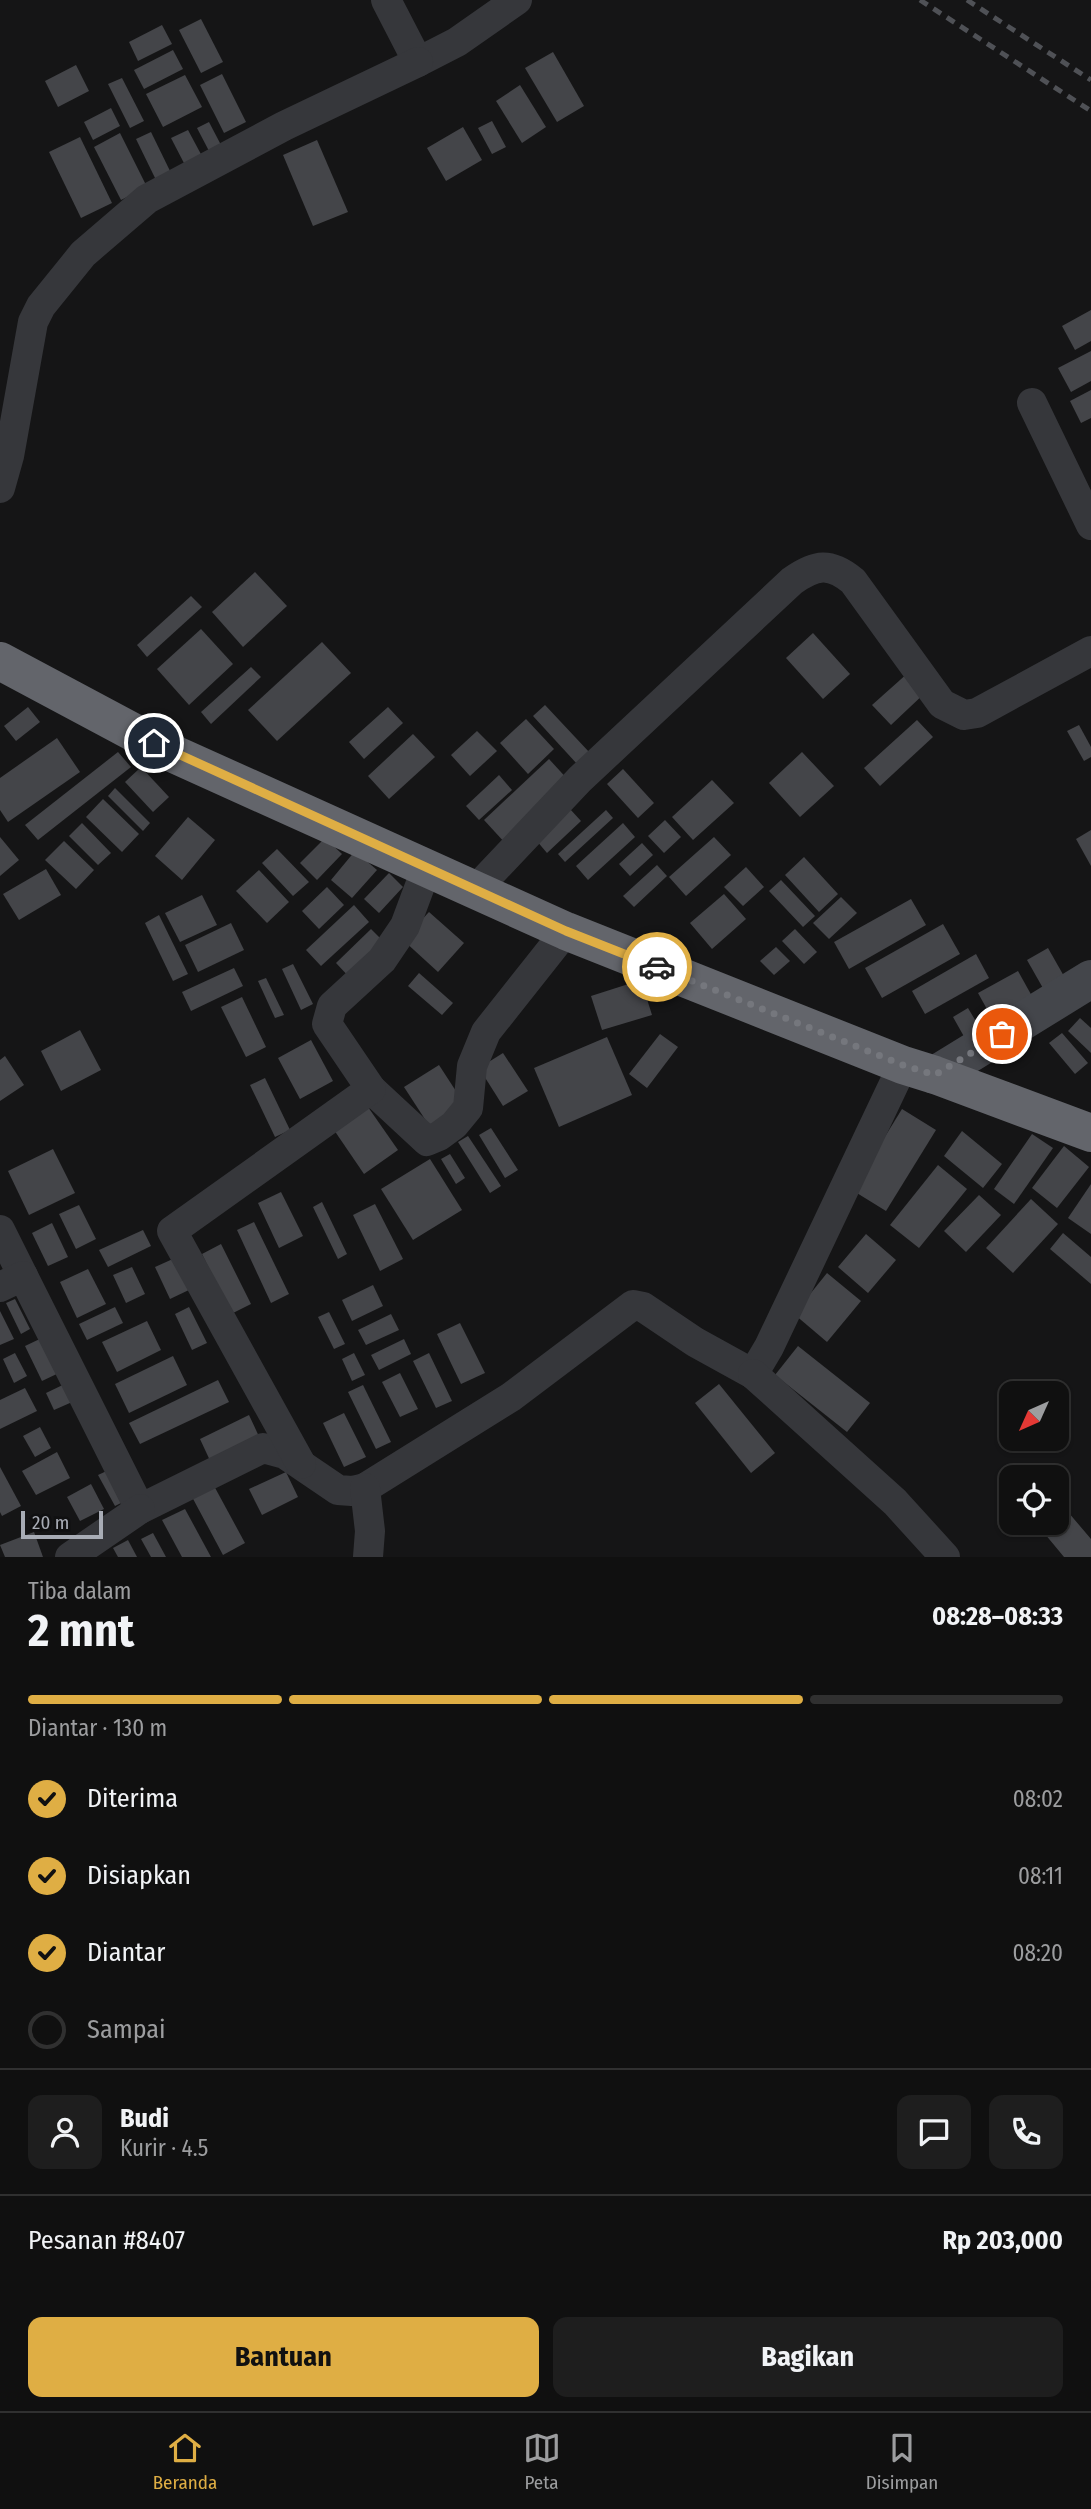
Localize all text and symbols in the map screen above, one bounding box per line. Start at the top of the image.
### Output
pin [124,713,184,773]
icon: home [135,724,173,762]
courier [622,932,692,1002]
icon: car [638,948,676,986]
pin [972,1004,1032,1064]
icon: bag [983,1015,1021,1053]
north arrow [999,1381,1069,1451]
map controls [999,1381,1069,1535]
button: locate [999,1465,1069,1535]
scale bar [21,1508,103,1540]
text: 20 m [32,1511,69,1534]
text: Tiba dalam [28,1577,131,1605]
text: 08:28–08:33 [932,1601,1063,1632]
text: 2 mnt [28,1603,134,1658]
text: Diantar · 130 m [28,1714,167,1742]
icon: check [28,1780,66,1818]
text: Diterima [87,1783,178,1814]
text: 08:02 [1013,1785,1063,1813]
icon: check [28,1857,66,1895]
text: Disiapkan [87,1860,191,1891]
text: 08:11 [1018,1862,1063,1890]
icon: check [28,1934,66,1972]
text: Diantar [87,1937,165,1968]
text: 08:20 [1013,1939,1063,1967]
text: Sampai [87,2014,166,2045]
button: person [28,2095,102,2169]
button: chat [897,2095,971,2169]
button: phone [989,2095,1063,2169]
text: Budi [120,2103,169,2134]
text: Kurir · 4.5 [120,2134,208,2162]
text: Pesanan #8407 [28,2225,185,2256]
text: Rp 203,000 [942,2225,1063,2256]
button: Bantuan [28,2317,539,2397]
button: Bagikan [553,2317,1063,2397]
tab: Beranda [153,2429,217,2494]
tab: Peta [523,2429,561,2494]
tab: Disimpan [866,2429,938,2494]

